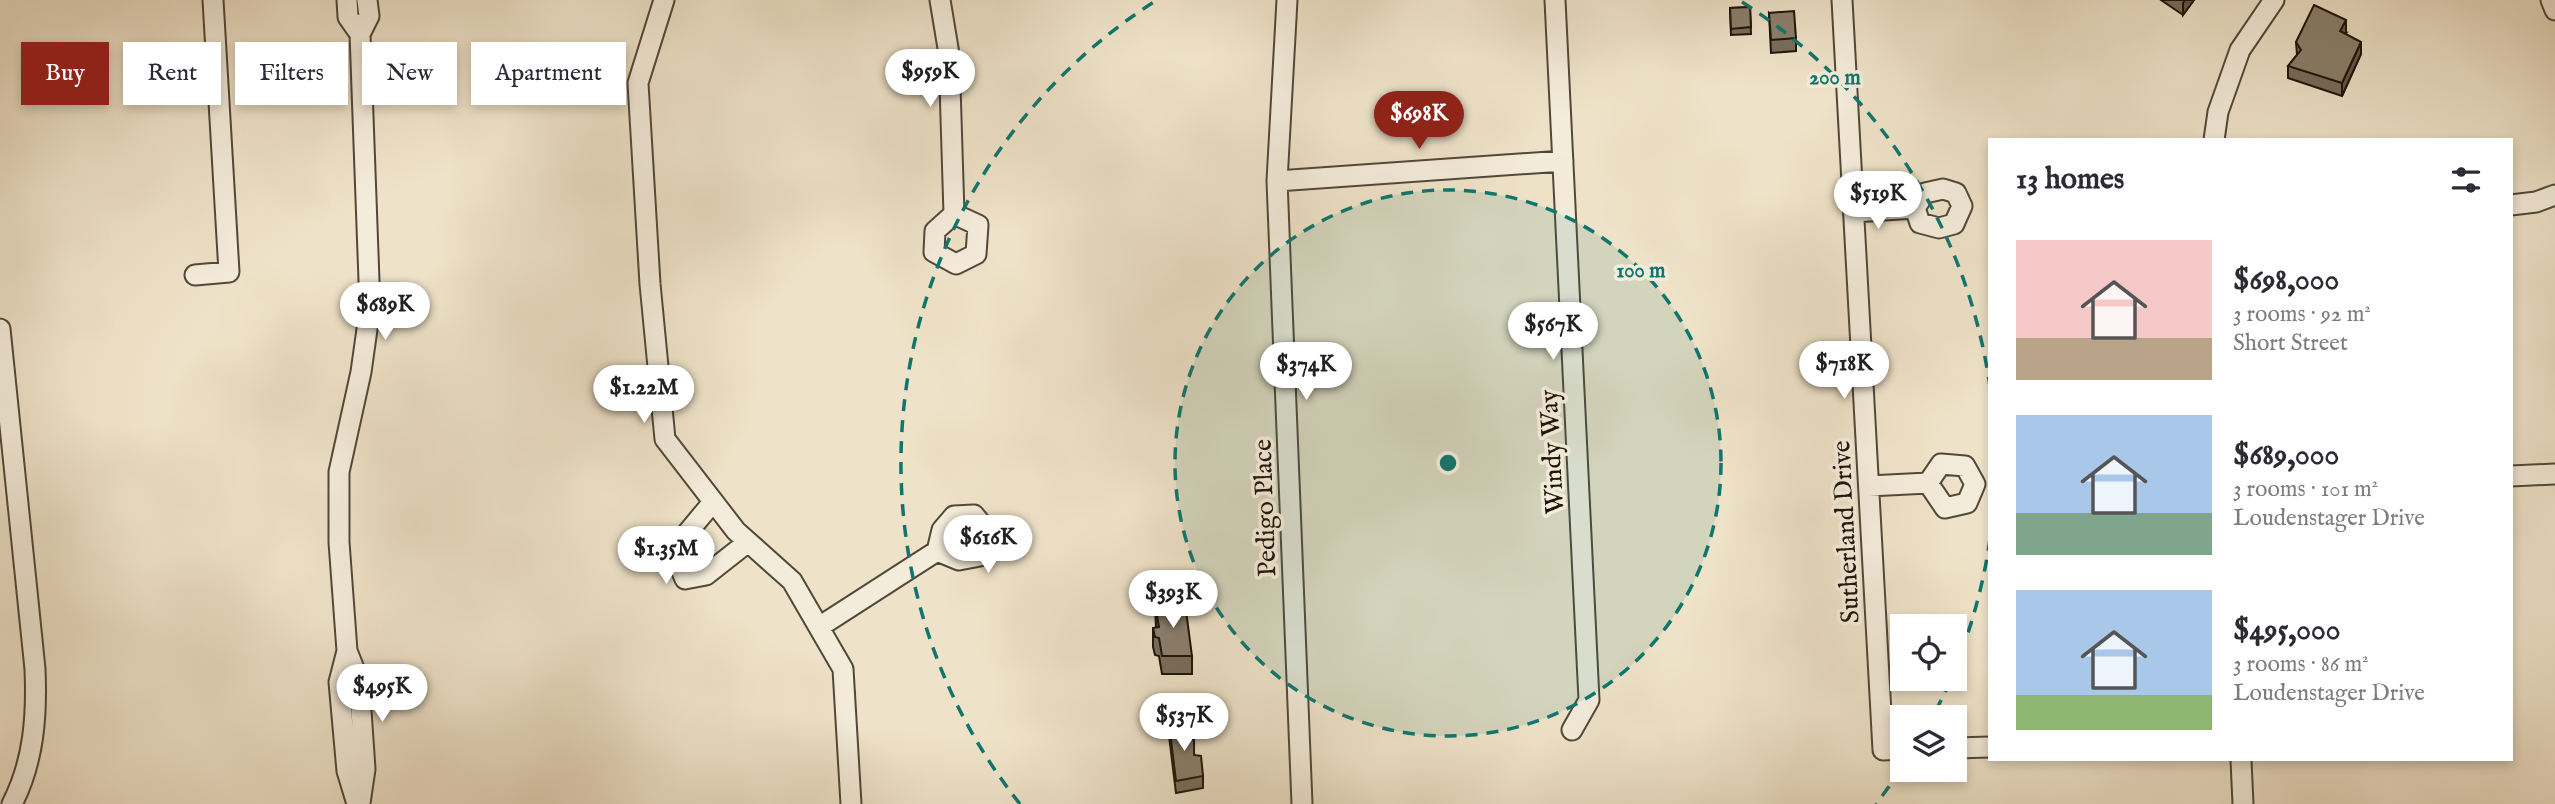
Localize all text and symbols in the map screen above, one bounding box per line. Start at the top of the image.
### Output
chip: Buy [21,42,109,105]
chip: Rent [123,42,221,105]
chip: Filters [235,42,348,105]
chip: New [362,42,457,105]
chip: Apartment [471,42,626,105]
pin: $959K [881,50,979,109]
text: $959K [901,57,959,86]
text: 200 m [1809,65,1861,92]
pin: $698K [1370,92,1468,151]
text: $698K [1390,99,1448,128]
text: 13 homes [2016,161,2124,199]
icon: filters [2447,161,2485,199]
pin: $519K [1829,172,1927,231]
text: $519K [1850,179,1906,208]
text: 100 m [1616,258,1666,285]
text: $698,000 [2233,262,2339,300]
icon: home [2072,268,2156,352]
pin: $689K [336,282,434,342]
text: $689K [356,290,414,319]
text: 3 rooms · 92 m² [2233,300,2371,329]
pin: $567K [1504,302,1602,362]
text: $567K [1524,310,1582,339]
text: Short Street [2233,329,2348,358]
pin: $374K [1257,342,1355,402]
pin: $718K [1795,342,1893,401]
text: $718K [1815,349,1873,378]
text: $374K [1276,350,1336,379]
pin: $1.22M [587,366,701,425]
text: $1.22M [609,373,679,402]
street label: Windy Way [1533,389,1572,515]
text: $689,000 [2233,437,2339,475]
street label: Pedigo Place [1247,439,1284,577]
street label: Sutherland Drive [1825,439,1868,624]
icon: home [2072,443,2156,527]
centre of rings [1436,451,1460,475]
text: 3 rooms · 101 m² [2233,475,2378,504]
text: Loudenstager Drive [2233,504,2425,533]
pin: $616K [939,516,1037,575]
text: $616K [959,523,1017,552]
pin: $1.35M [609,526,723,586]
text: $1.35M [634,534,698,563]
pin: $393K [1124,570,1222,630]
text: $393K [1145,578,1201,607]
text: $495,000 [2233,612,2340,650]
map controls [1890,614,1967,782]
button: locate [1890,614,1967,691]
icon: home [2072,618,2156,702]
text: 3 rooms · 86 m² [2233,650,2369,679]
pin: $495K [333,664,431,724]
text: $495K [352,672,412,701]
text: Loudenstager Drive [2233,679,2425,708]
pin: $537K [1135,694,1233,753]
text: $537K [1155,701,1213,730]
button: layers [1890,705,1967,782]

